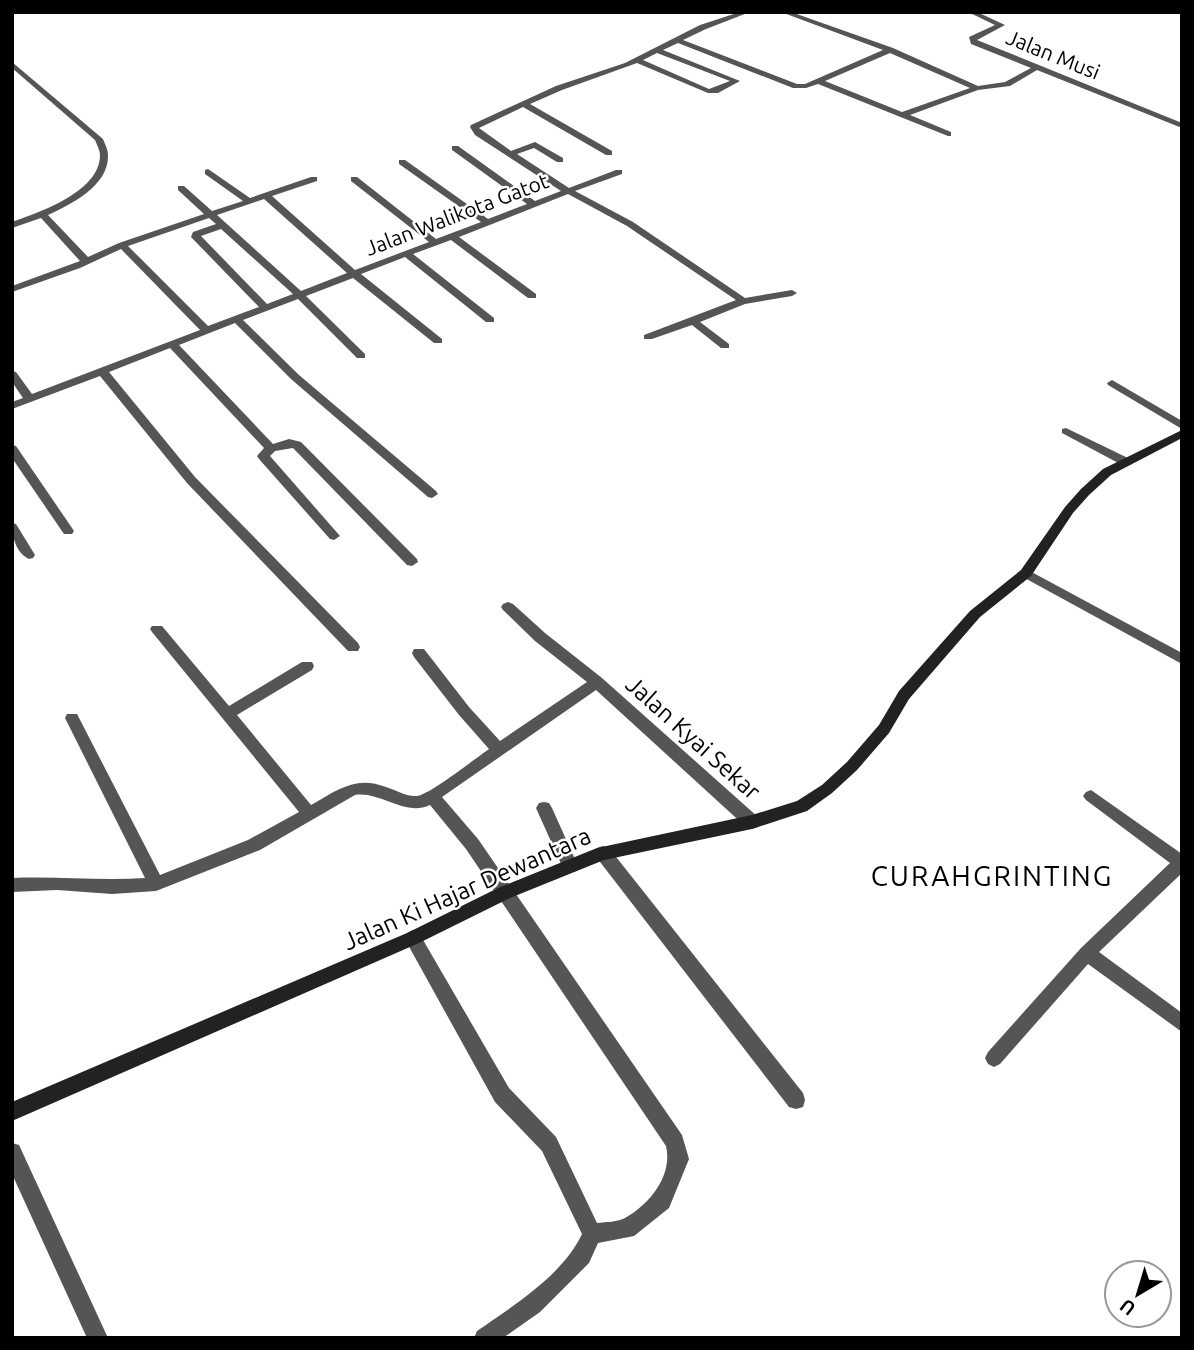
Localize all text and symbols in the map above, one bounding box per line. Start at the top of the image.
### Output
street label: Jalan Musi [1003,24,1104,84]
street label: Jalan Walikota Gatot [362,168,552,260]
street label: Jalan Kyai Sekar [621,670,766,805]
street label: Jalan Ki Hajar Dewantara [339,822,595,955]
district label: CURAHGRINTING [871,860,1113,891]
north arrow [1103,1259,1173,1329]
text: U [1116,1295,1140,1320]

